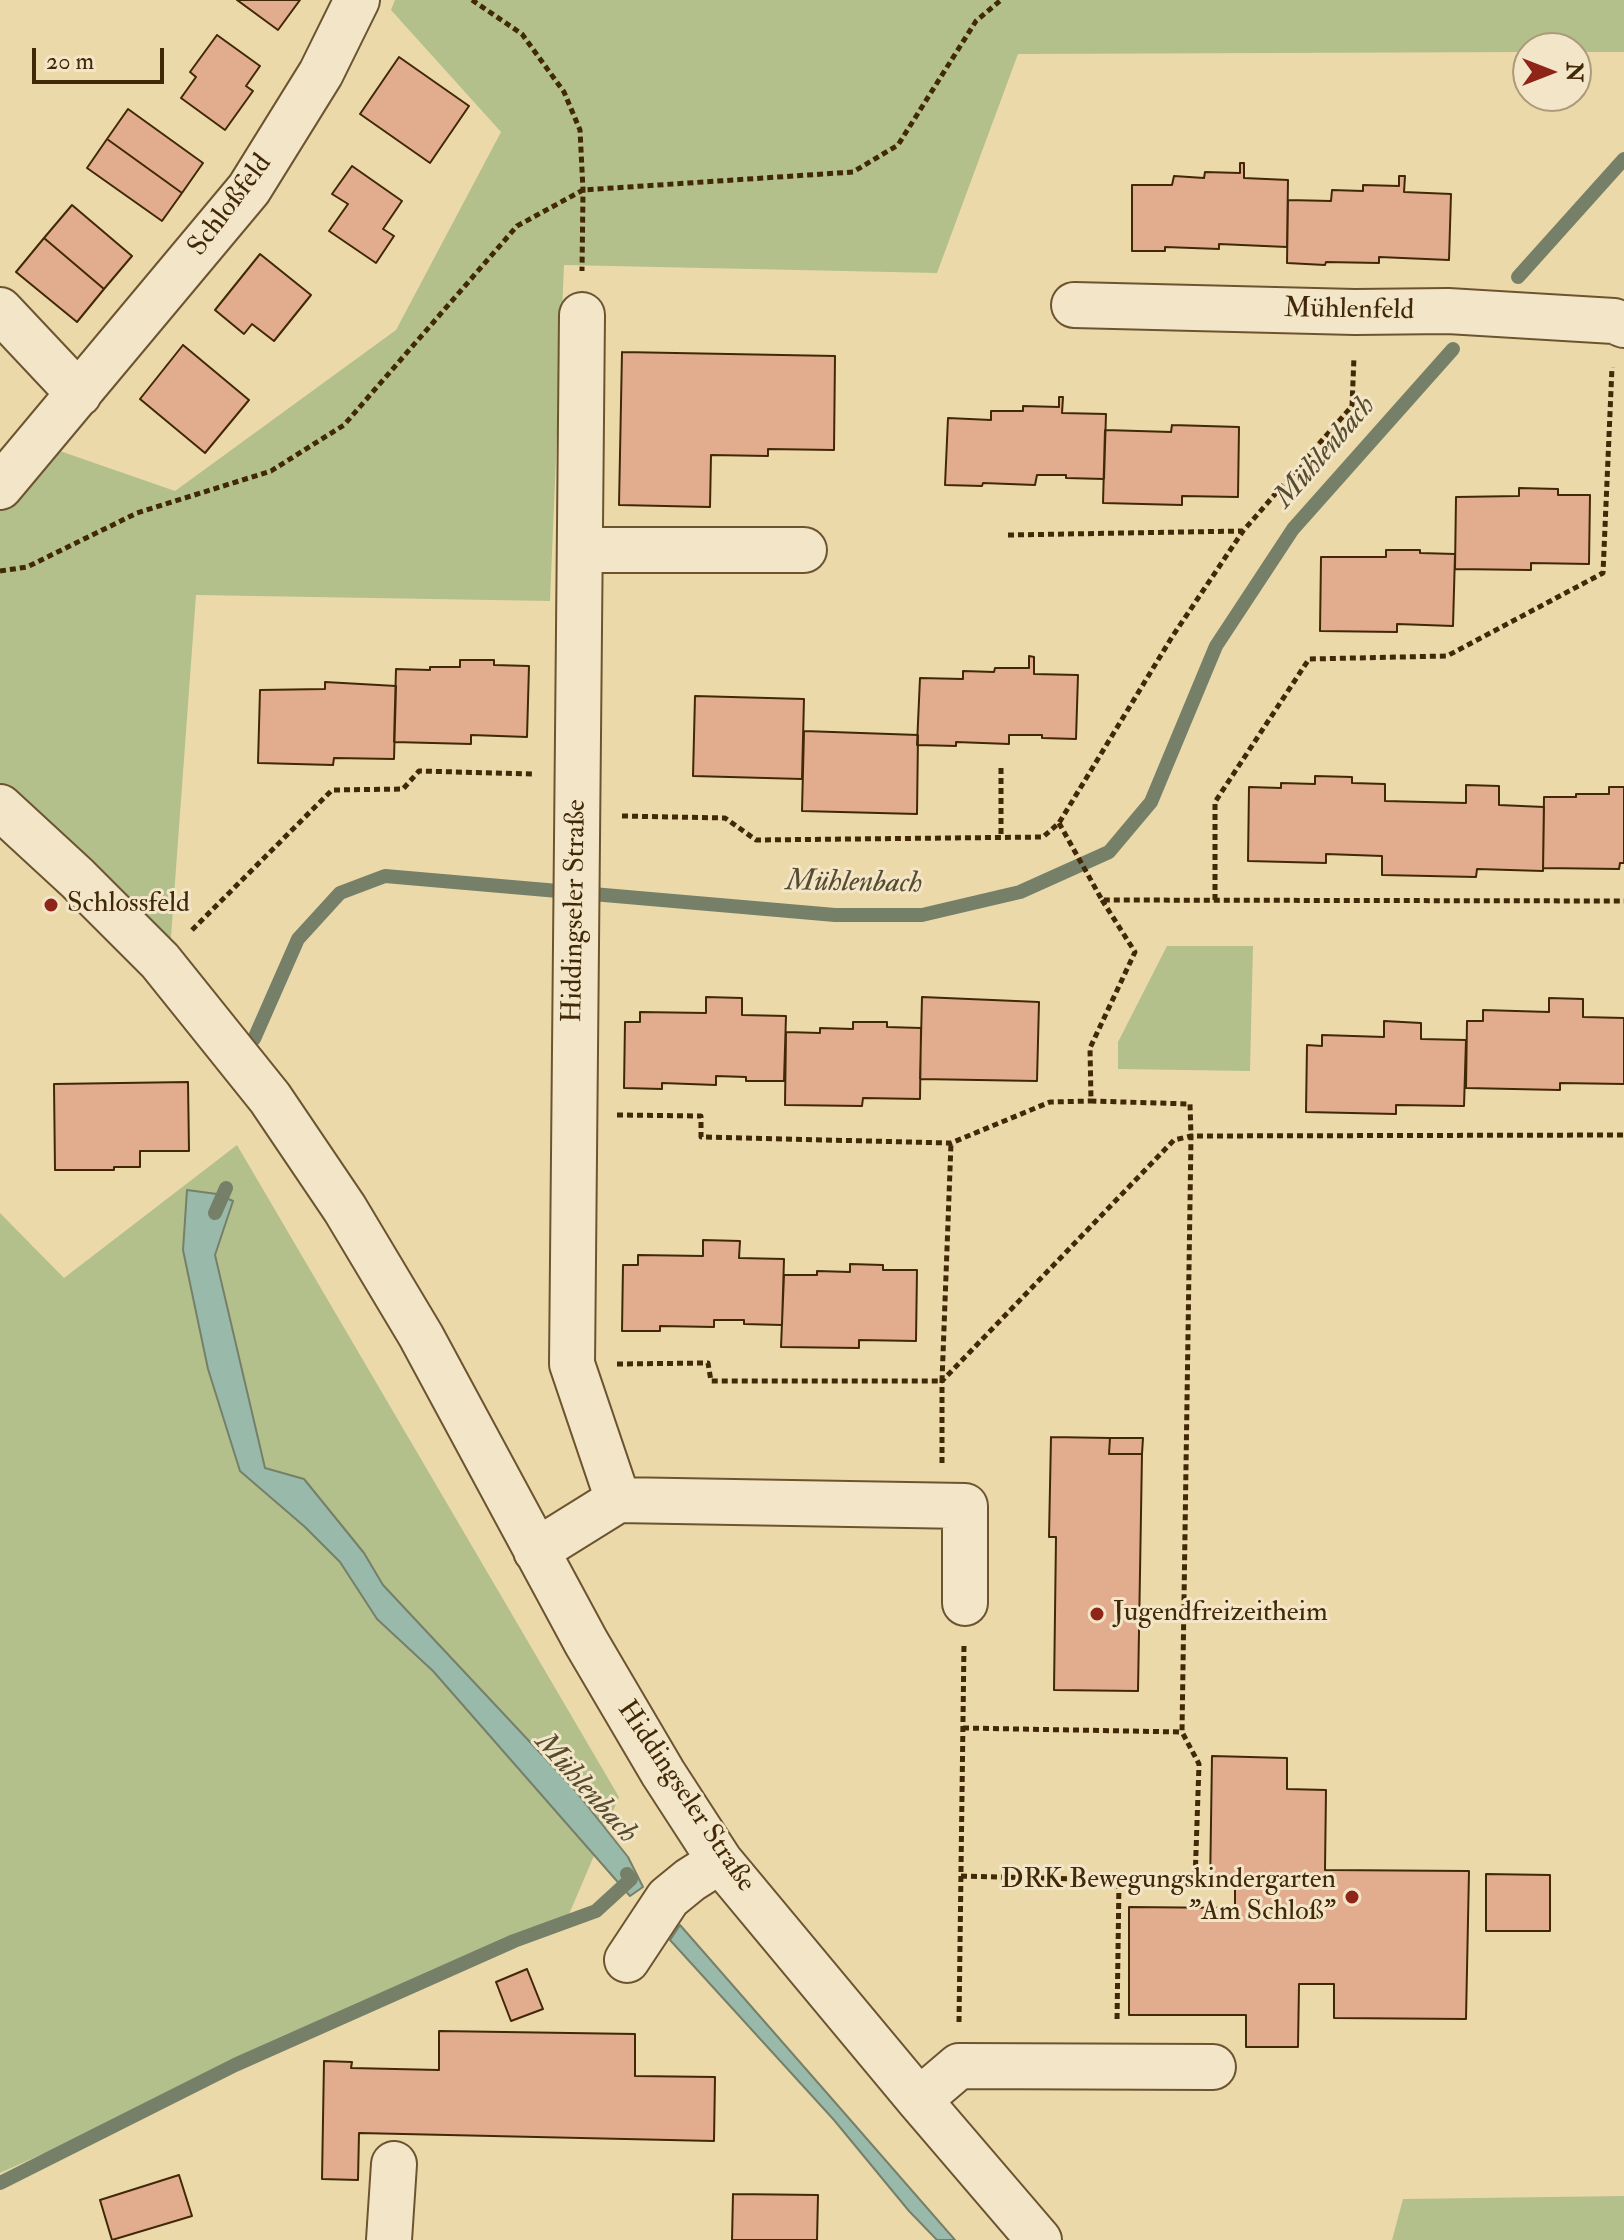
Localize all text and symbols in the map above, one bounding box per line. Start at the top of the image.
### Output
scale bar [36,32,168,82]
north arrow [1512,32,1592,112]
text: 20 m [46,46,94,77]
text: N [1560,62,1588,82]
street label: Schloßfeld [182,149,280,263]
street label: Mühlenfeld [1283,293,1415,329]
water label: Mühlenbach [1268,390,1384,516]
street label: Hiddingseler Straße [557,799,595,1023]
water label: Mühlenbach [785,865,923,903]
place label: Schlossfeld [67,888,190,922]
marker: Schlossfeld [42,896,60,914]
place label: Jugendfreizeitheim [1113,1597,1328,1631]
marker: Jugendfreizeitheim [1088,1605,1106,1623]
street label: Hiddingseler Straße [609,1695,761,1899]
water label: Mühlenbach [526,1726,644,1852]
place label: DRK Bewegungskindergarten "Am Schloß" [1001,1864,1336,1930]
marker: DRK Bewegungskindergarten "Am Schloß" [1343,1888,1361,1906]

